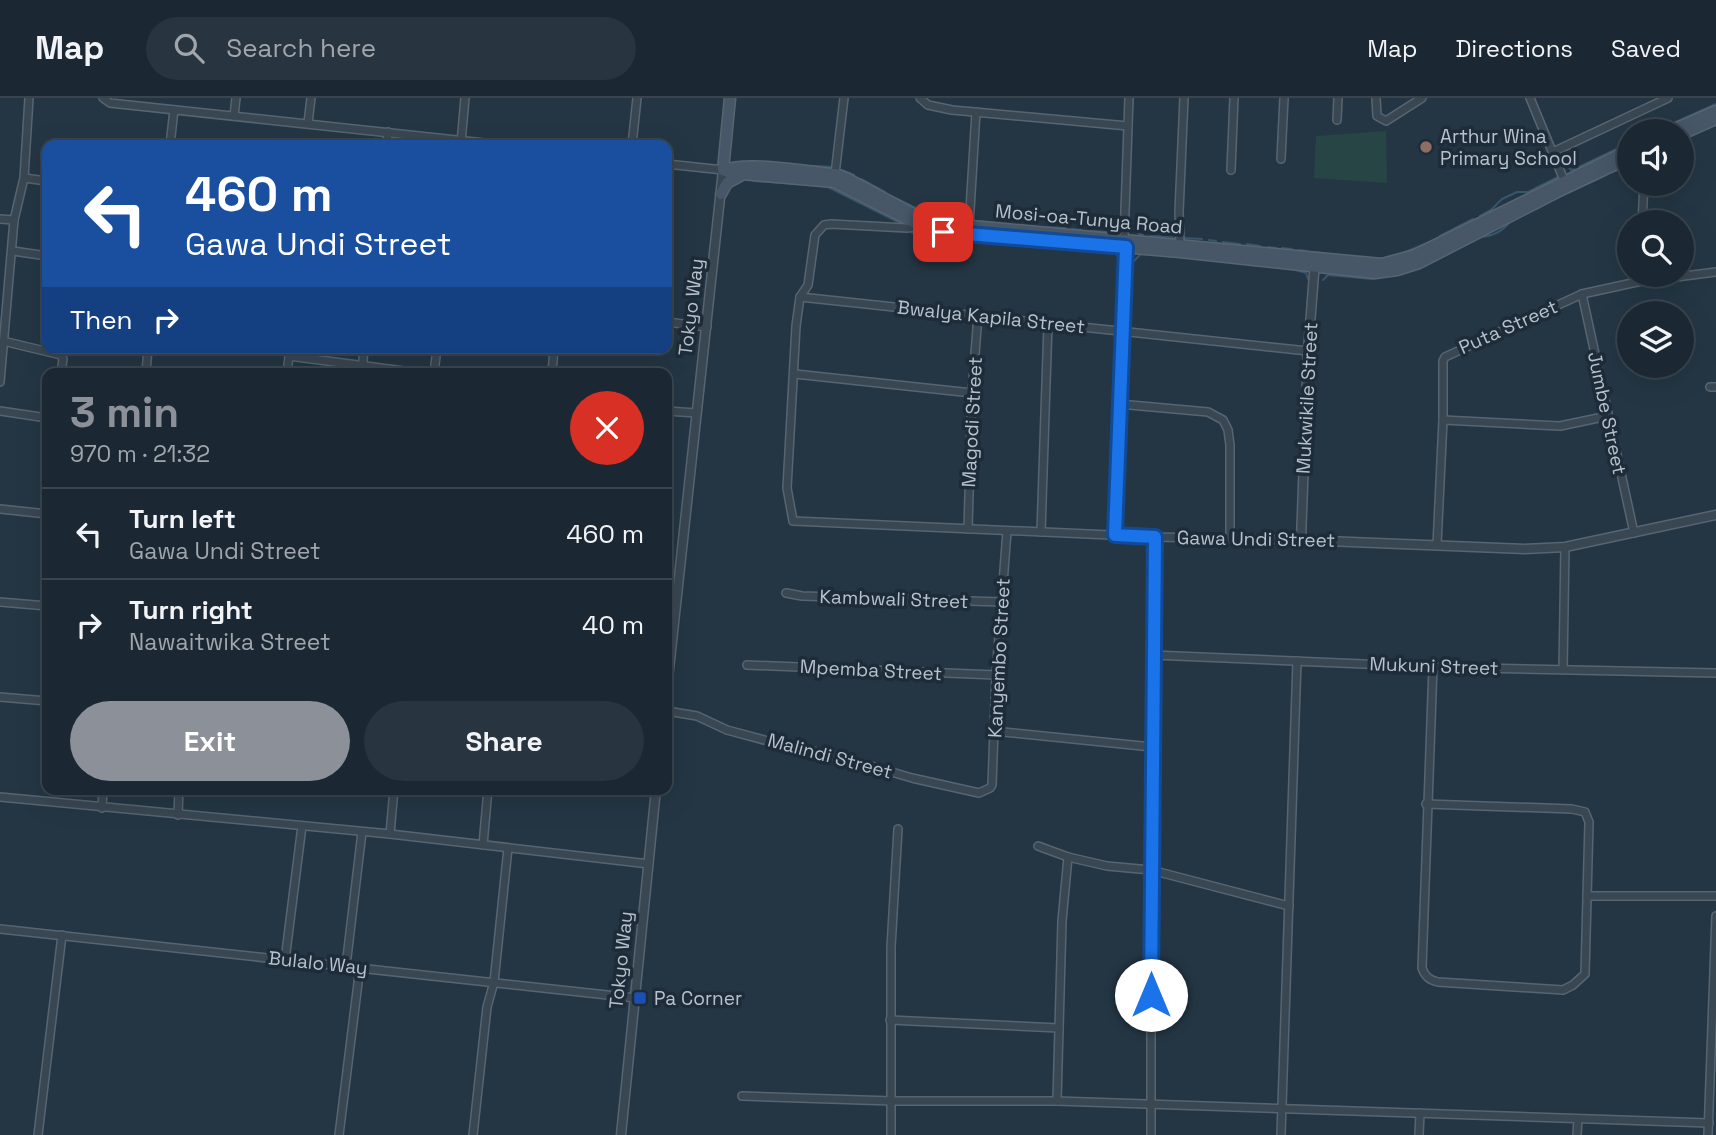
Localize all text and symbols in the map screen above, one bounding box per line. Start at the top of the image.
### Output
search box [146,17,636,80]
text: Map [35,27,104,69]
icon: search [170,29,208,67]
text: Search here [226,31,376,65]
text: Map [1367,33,1417,64]
text: Directions [1455,33,1573,64]
text: Saved [1611,33,1681,64]
map controls [1617,119,1694,378]
button: sound [1617,119,1694,196]
place label: Arthur Wina Primary School [1440,124,1577,171]
marker: Arthur Wina Primary School [1418,139,1434,155]
text: 460 m [185,163,333,225]
icon: left [70,168,161,259]
street label: Mosi-oa-Tunya Road [994,198,1184,240]
pin [913,202,973,262]
button: search [1617,210,1694,287]
icon: arrive [924,213,962,251]
text: Gawa Undi Street [185,224,452,264]
street label: Tokyo Way [673,257,709,357]
street label: Puta Street [1455,294,1561,360]
street label: Bwalya Kapila Street [896,295,1086,339]
icon: right [147,301,185,339]
button: layers [1617,301,1694,378]
text: Then [70,303,133,337]
street label: Mukwikile Street [1291,322,1323,474]
street label: Jumbe Street [1582,349,1632,477]
street label: Magodi Street [956,356,988,488]
text: 3 min [70,386,179,439]
button: close [570,391,644,465]
text: 970 m · 21:32 [70,439,210,469]
text: Turn left [129,502,236,536]
icon: left [70,515,108,553]
text: 460 m [566,517,644,551]
street label: Gawa Undi Street [1177,525,1335,553]
text: Gawa Undi Street [129,536,321,566]
street label: Kanyembo Street [982,577,1016,739]
street label: Kambwali Street [819,584,969,614]
text: Turn right [129,593,253,627]
icon: right [70,606,108,644]
text: 40 m [582,608,644,642]
text: Nawaitwika Street [129,627,331,657]
street label: Mukuni Street [1369,651,1499,681]
street label: Mpemba Street [799,654,943,686]
button: Exit [70,701,350,781]
button: Share [364,701,644,781]
street label: Malindi Street [765,727,895,785]
street label: Tokyo Way [603,910,639,1010]
street label: Bulalo Way [267,945,369,981]
position arrow [1114,958,1188,1032]
place label: Pa Corner [654,986,742,1011]
marker: Pa Corner [632,990,648,1006]

